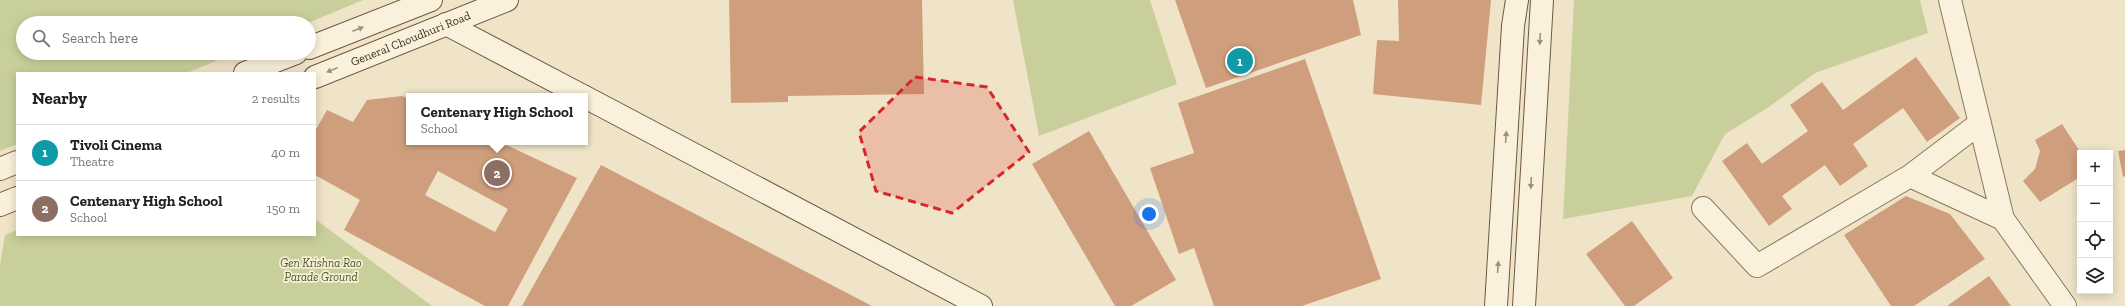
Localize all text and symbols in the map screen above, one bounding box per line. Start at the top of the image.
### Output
street label: General Choudhuri Road [349,8,473,69]
search box [16,16,316,60]
one-way arrow [353,25,365,31]
icon: search [30,27,52,49]
text: Search here [62,29,138,47]
one-way arrow [1536,33,1543,45]
pin: 1 [1227,46,1253,76]
one-way arrow [326,68,338,74]
text: Nearby [32,88,87,108]
text: 2 results [252,91,300,106]
popup [406,93,588,145]
text: Centenary High School [421,103,573,121]
text: School [421,121,458,136]
one-way arrow [1503,131,1510,143]
text: Tivoli Cinema [70,136,162,154]
text: 1 [42,145,48,160]
text: 40 m [271,145,300,160]
map controls [2077,150,2113,294]
button: + [2077,150,2113,186]
text: Theatre [70,154,114,169]
pin: 2 [484,158,510,188]
one-way arrow [1528,177,1535,189]
button: − [2077,186,2113,222]
text: Centenary High School [70,192,222,210]
text: 2 [42,201,48,216]
text: 150 m [267,201,300,216]
your location [1139,204,1159,224]
text: School [70,210,107,225]
button: locate [2077,222,2113,258]
park label: Gen Krishna Rao Parade Ground [280,256,362,284]
button: layers [2077,258,2113,294]
one-way arrow [1495,260,1501,273]

